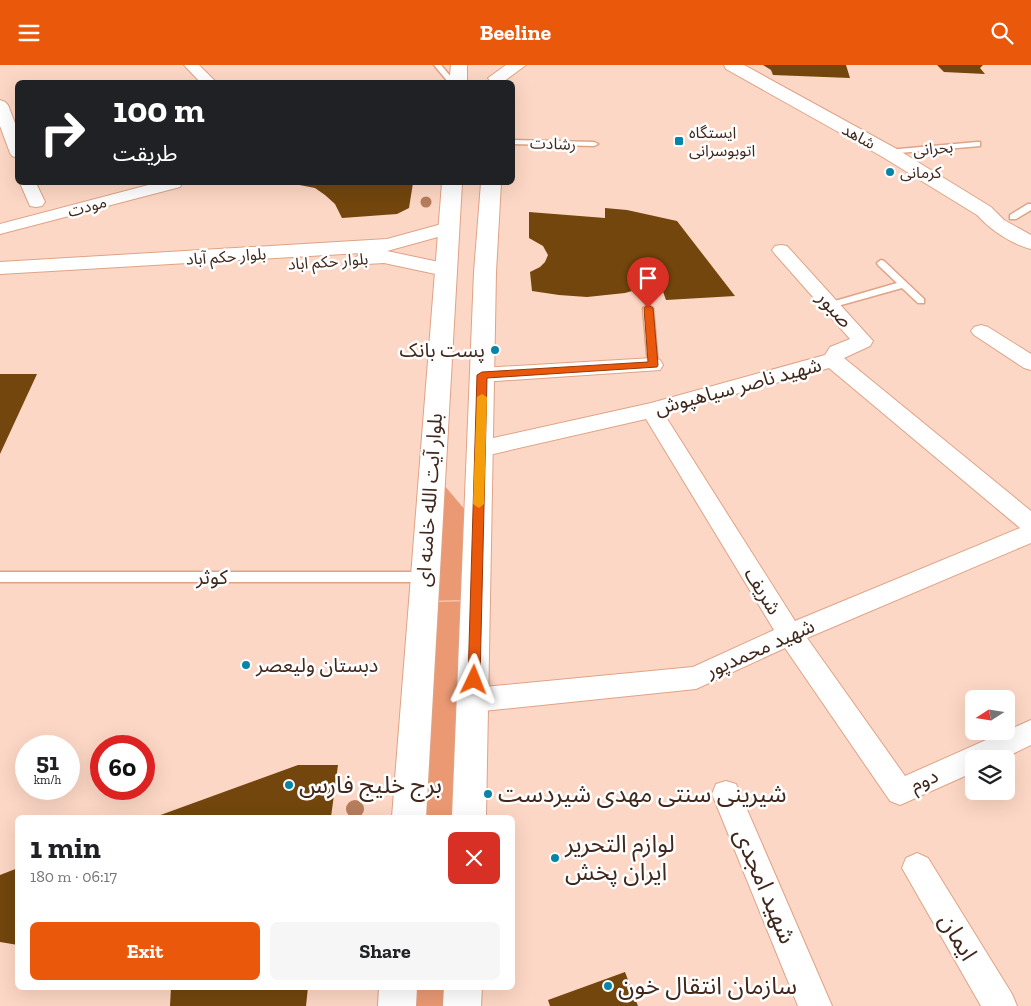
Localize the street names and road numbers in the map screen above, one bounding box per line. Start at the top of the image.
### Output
street label: شاهد [839,120,879,153]
street label: رشادت [530,133,576,154]
street label: بحرانی [912,137,954,160]
street label: مودت [66,192,109,221]
street label: بلوار حکم آباد [185,244,267,272]
street label: بلوار حکم اباد [287,249,369,277]
street label: صبور [811,285,858,333]
street label: شهید ناصر سیاهپوش [652,352,824,421]
street label: بلوار آیت الله خامنه ای [411,412,447,588]
street label: شریف [739,563,787,619]
street label: کوثر [195,565,229,589]
street label: شهید محمدپور [701,613,819,684]
street label: دوم [906,763,943,799]
street label: شهید امجدی [728,824,803,948]
street label: ایمان [933,908,984,966]

